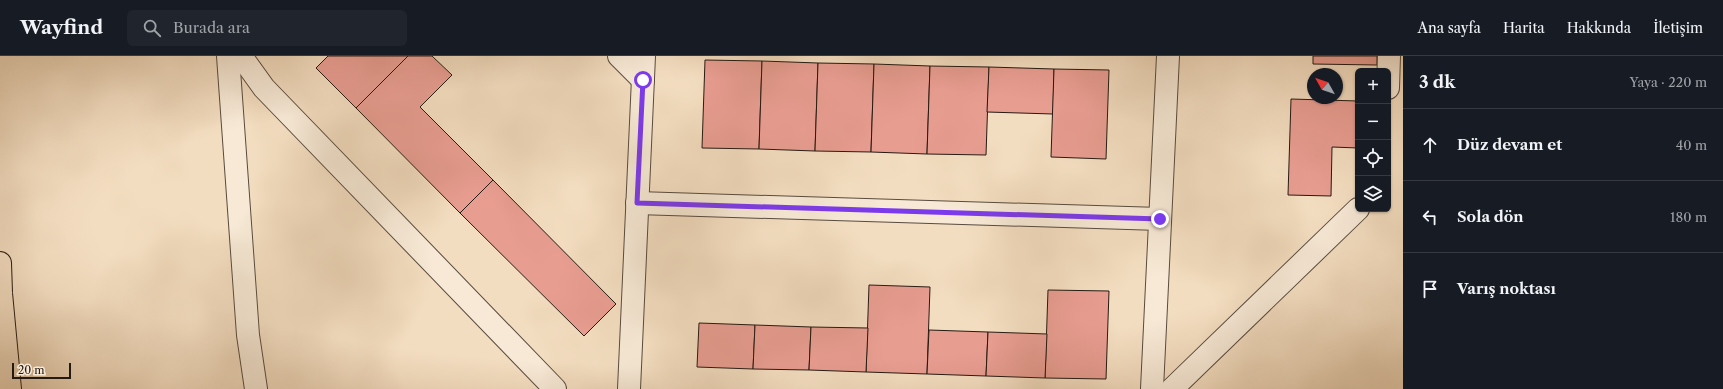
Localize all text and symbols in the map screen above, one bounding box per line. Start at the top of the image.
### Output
search box [127,10,407,46]
text: Wayfind [20,16,103,39]
icon: search [141,17,163,39]
text: Burada ara [173,18,250,37]
text: Ana sayfa [1418,19,1481,37]
text: Harita [1503,19,1545,37]
text: Hakkında [1567,19,1631,37]
text: İletişim [1653,19,1703,37]
north arrow [1307,68,1343,104]
map controls [1355,68,1391,212]
button: + [1355,68,1391,104]
route start [634,71,652,89]
text: 3 dk [1419,72,1455,92]
text: Yaya · 220 m [1630,74,1707,90]
button: − [1355,104,1391,140]
icon: ahead [1419,134,1441,156]
text: Düz devam et [1457,135,1562,154]
text: 40 m [1676,137,1707,153]
button: locate [1355,140,1391,176]
button: layers [1355,176,1391,212]
icon: left [1419,206,1441,228]
text: Sola dön [1457,207,1524,226]
text: 180 m [1670,209,1707,225]
route end [1151,210,1169,228]
icon: arrive [1419,278,1441,300]
text: Varış noktası [1457,279,1556,298]
scale bar [12,361,71,380]
text: 20 m [18,363,44,377]

